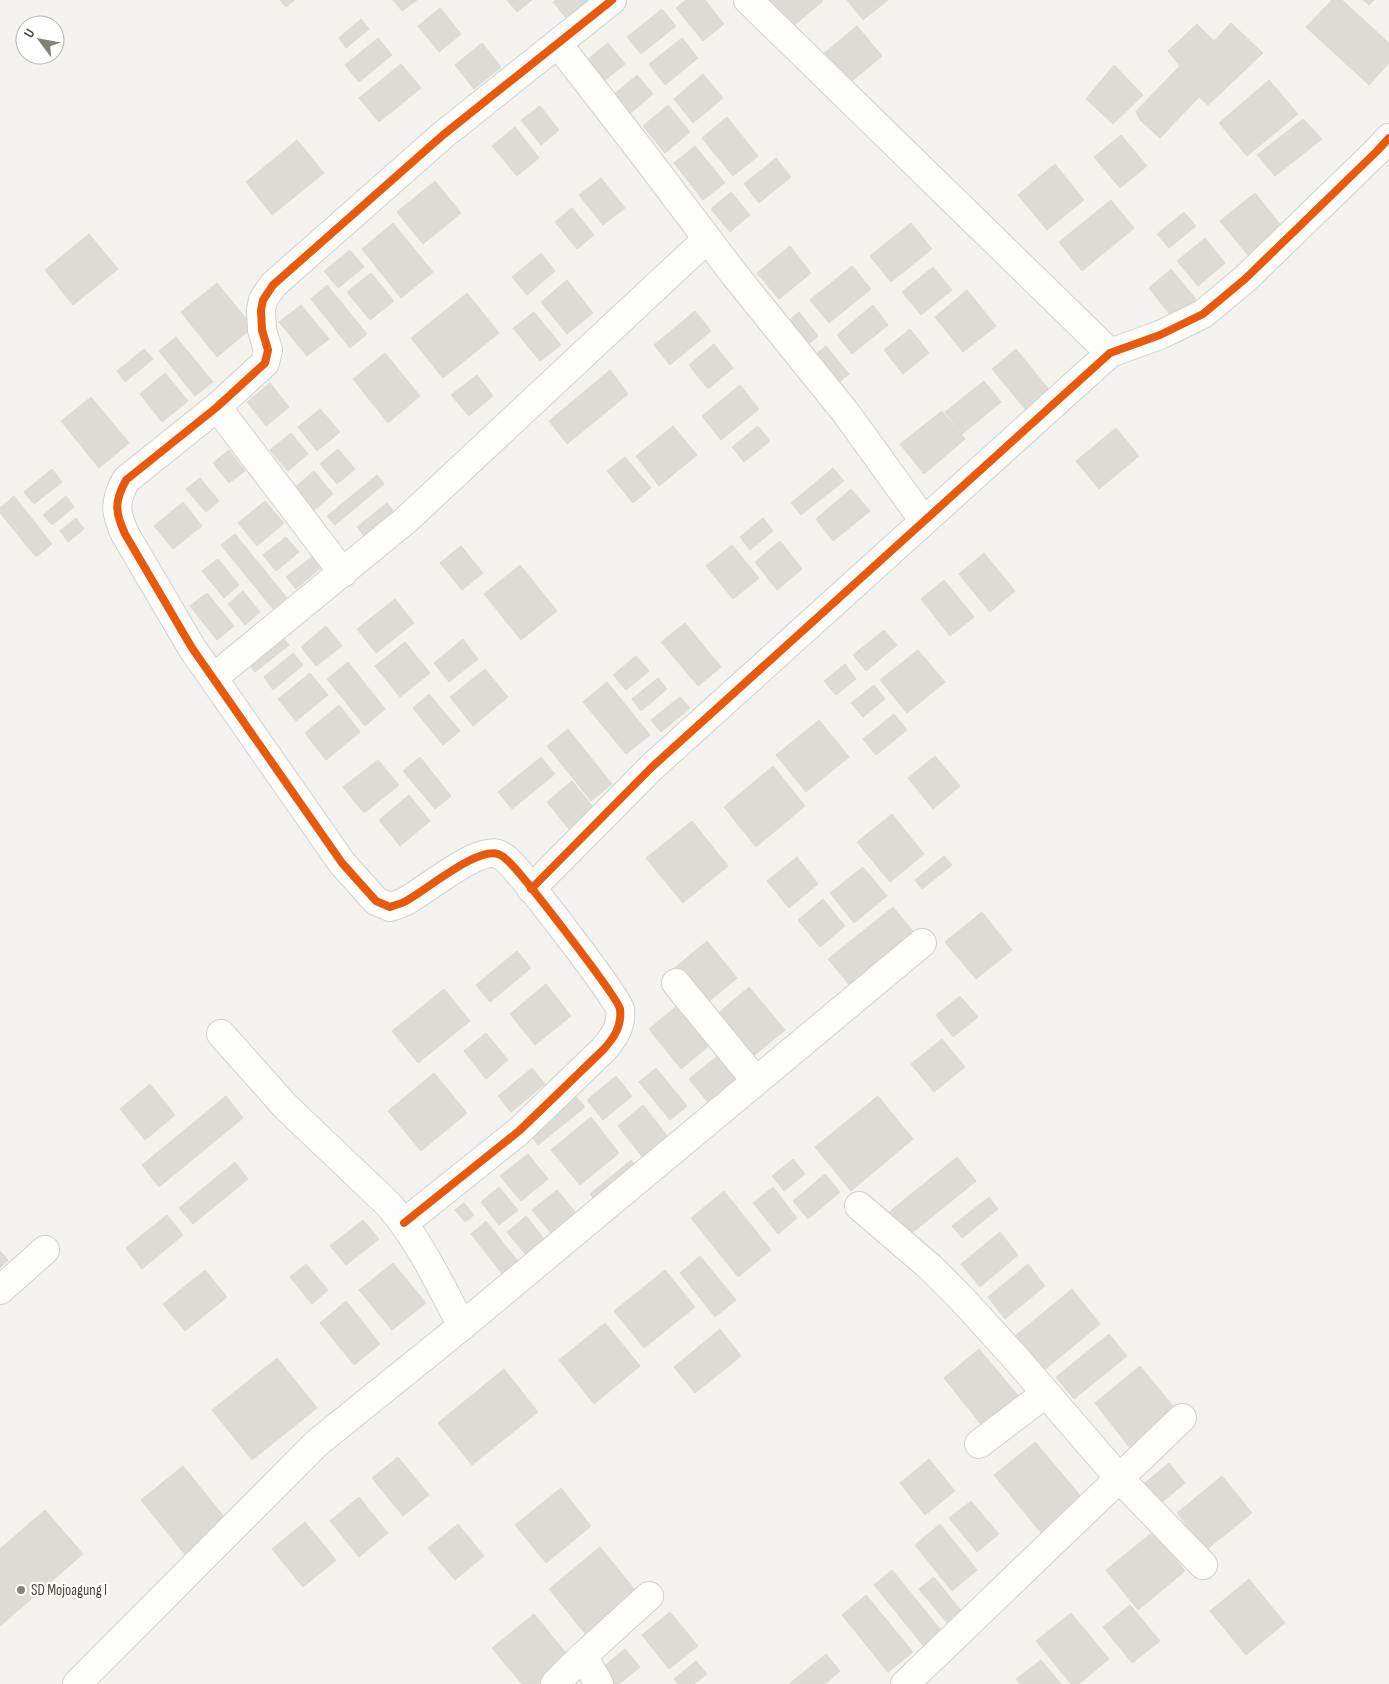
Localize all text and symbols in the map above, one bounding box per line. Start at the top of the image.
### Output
north arrow [15,15,65,65]
text: U [20,26,39,41]
place label: SD Mojoagung I [31,1581,107,1600]
marker: SD Mojoagung I [15,1584,27,1596]

